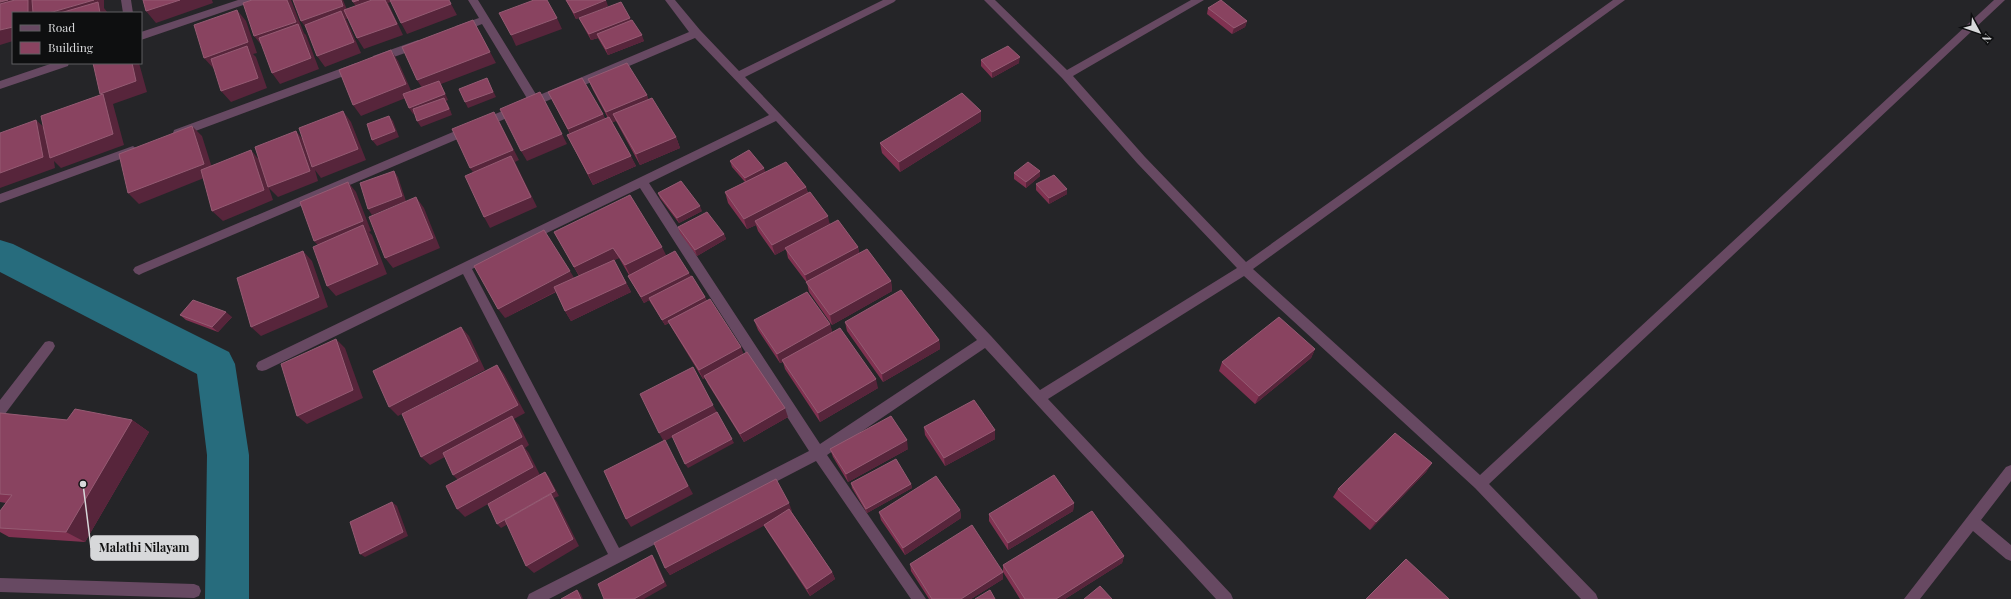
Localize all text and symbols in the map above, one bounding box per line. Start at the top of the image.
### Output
legend [12,12,142,64]
north arrow [1959,12,1999,52]
text: Road [48,19,75,35]
text: N [1979,31,1995,47]
text: Building [48,39,94,55]
callout: Malathi Nilayam [91,536,198,560]
text: Malathi Nilayam [99,539,189,555]

